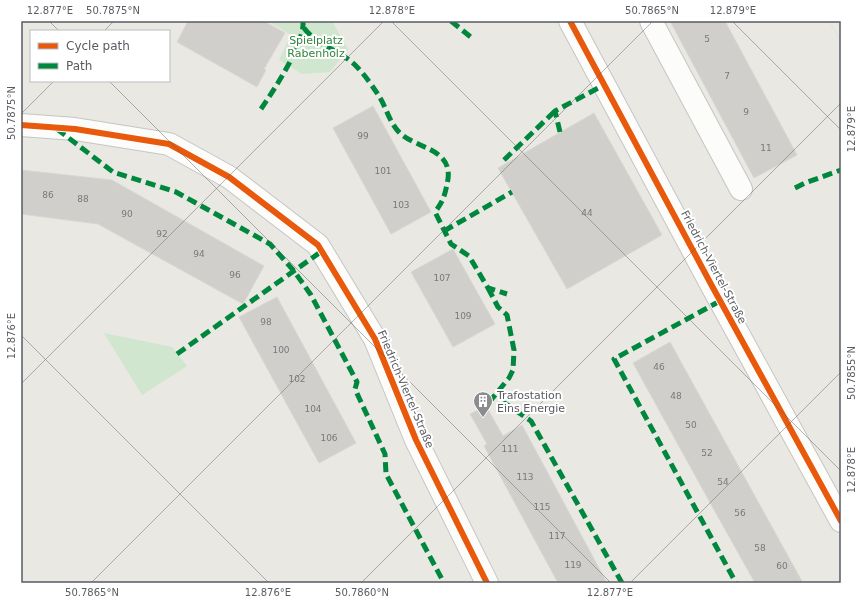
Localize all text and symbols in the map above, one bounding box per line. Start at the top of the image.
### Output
text: 12.877°E [27,5,73,16]
text: 50.7875°N [86,5,140,16]
text: 12.878°E [369,5,415,16]
text: 50.7865°N [625,5,679,16]
text: 12.879°E [710,5,756,16]
legend [30,30,170,82]
park label: Spielplatz Rabenholz [287,34,345,60]
house number: 5 [704,34,710,44]
text: Cycle path [66,39,130,53]
text: Path [66,59,92,73]
house number: 7 [724,71,730,81]
text: 50.7875°N [6,86,17,140]
text: 12.879°E [846,106,857,152]
house number: 9 [743,107,749,117]
house number: 99 [357,131,369,141]
house number: 11 [760,143,772,153]
house number: 101 [374,166,392,176]
house number: 86 [42,190,54,200]
house number: 88 [77,194,89,204]
house number: 103 [392,200,410,210]
house number: 44 [581,208,593,218]
street label: Friedrich-Viertel-Straße [678,208,749,326]
house number: 90 [121,209,133,219]
house number: 92 [156,229,168,239]
house number: 94 [193,249,205,259]
house number: 96 [229,270,241,280]
house number: 107 [433,273,451,283]
house number: 109 [454,311,472,321]
text: 12.876°E [6,313,17,359]
house number: 98 [260,317,272,327]
street label: Friedrich-Viertel-Straße [375,328,436,450]
house number: 100 [272,345,290,355]
text: 50.7855°N [846,346,857,400]
house number: 46 [653,362,665,372]
house number: 102 [288,374,306,384]
place label: Trafostation Eins Energie [496,389,565,415]
building icon: Trafostation Eins Energie [472,390,494,418]
house number: 48 [670,391,682,401]
house number: 104 [304,404,322,414]
house number: 50 [685,420,697,430]
house number: 106 [320,433,338,443]
house number: 111 [501,444,519,454]
text: 12.878°E [846,447,857,493]
house number: 52 [701,448,713,458]
house number: 113 [516,472,534,482]
house number: 54 [717,477,729,487]
house number: 115 [533,502,551,512]
house number: 56 [734,508,746,518]
house number: 117 [548,531,566,541]
house number: 58 [754,543,766,553]
house number: 119 [564,560,582,570]
house number: 60 [776,561,788,571]
text: 50.7865°N [65,587,119,598]
text: 12.876°E [245,587,291,598]
text: 50.7860°N [335,587,389,598]
text: 12.877°E [587,587,633,598]

